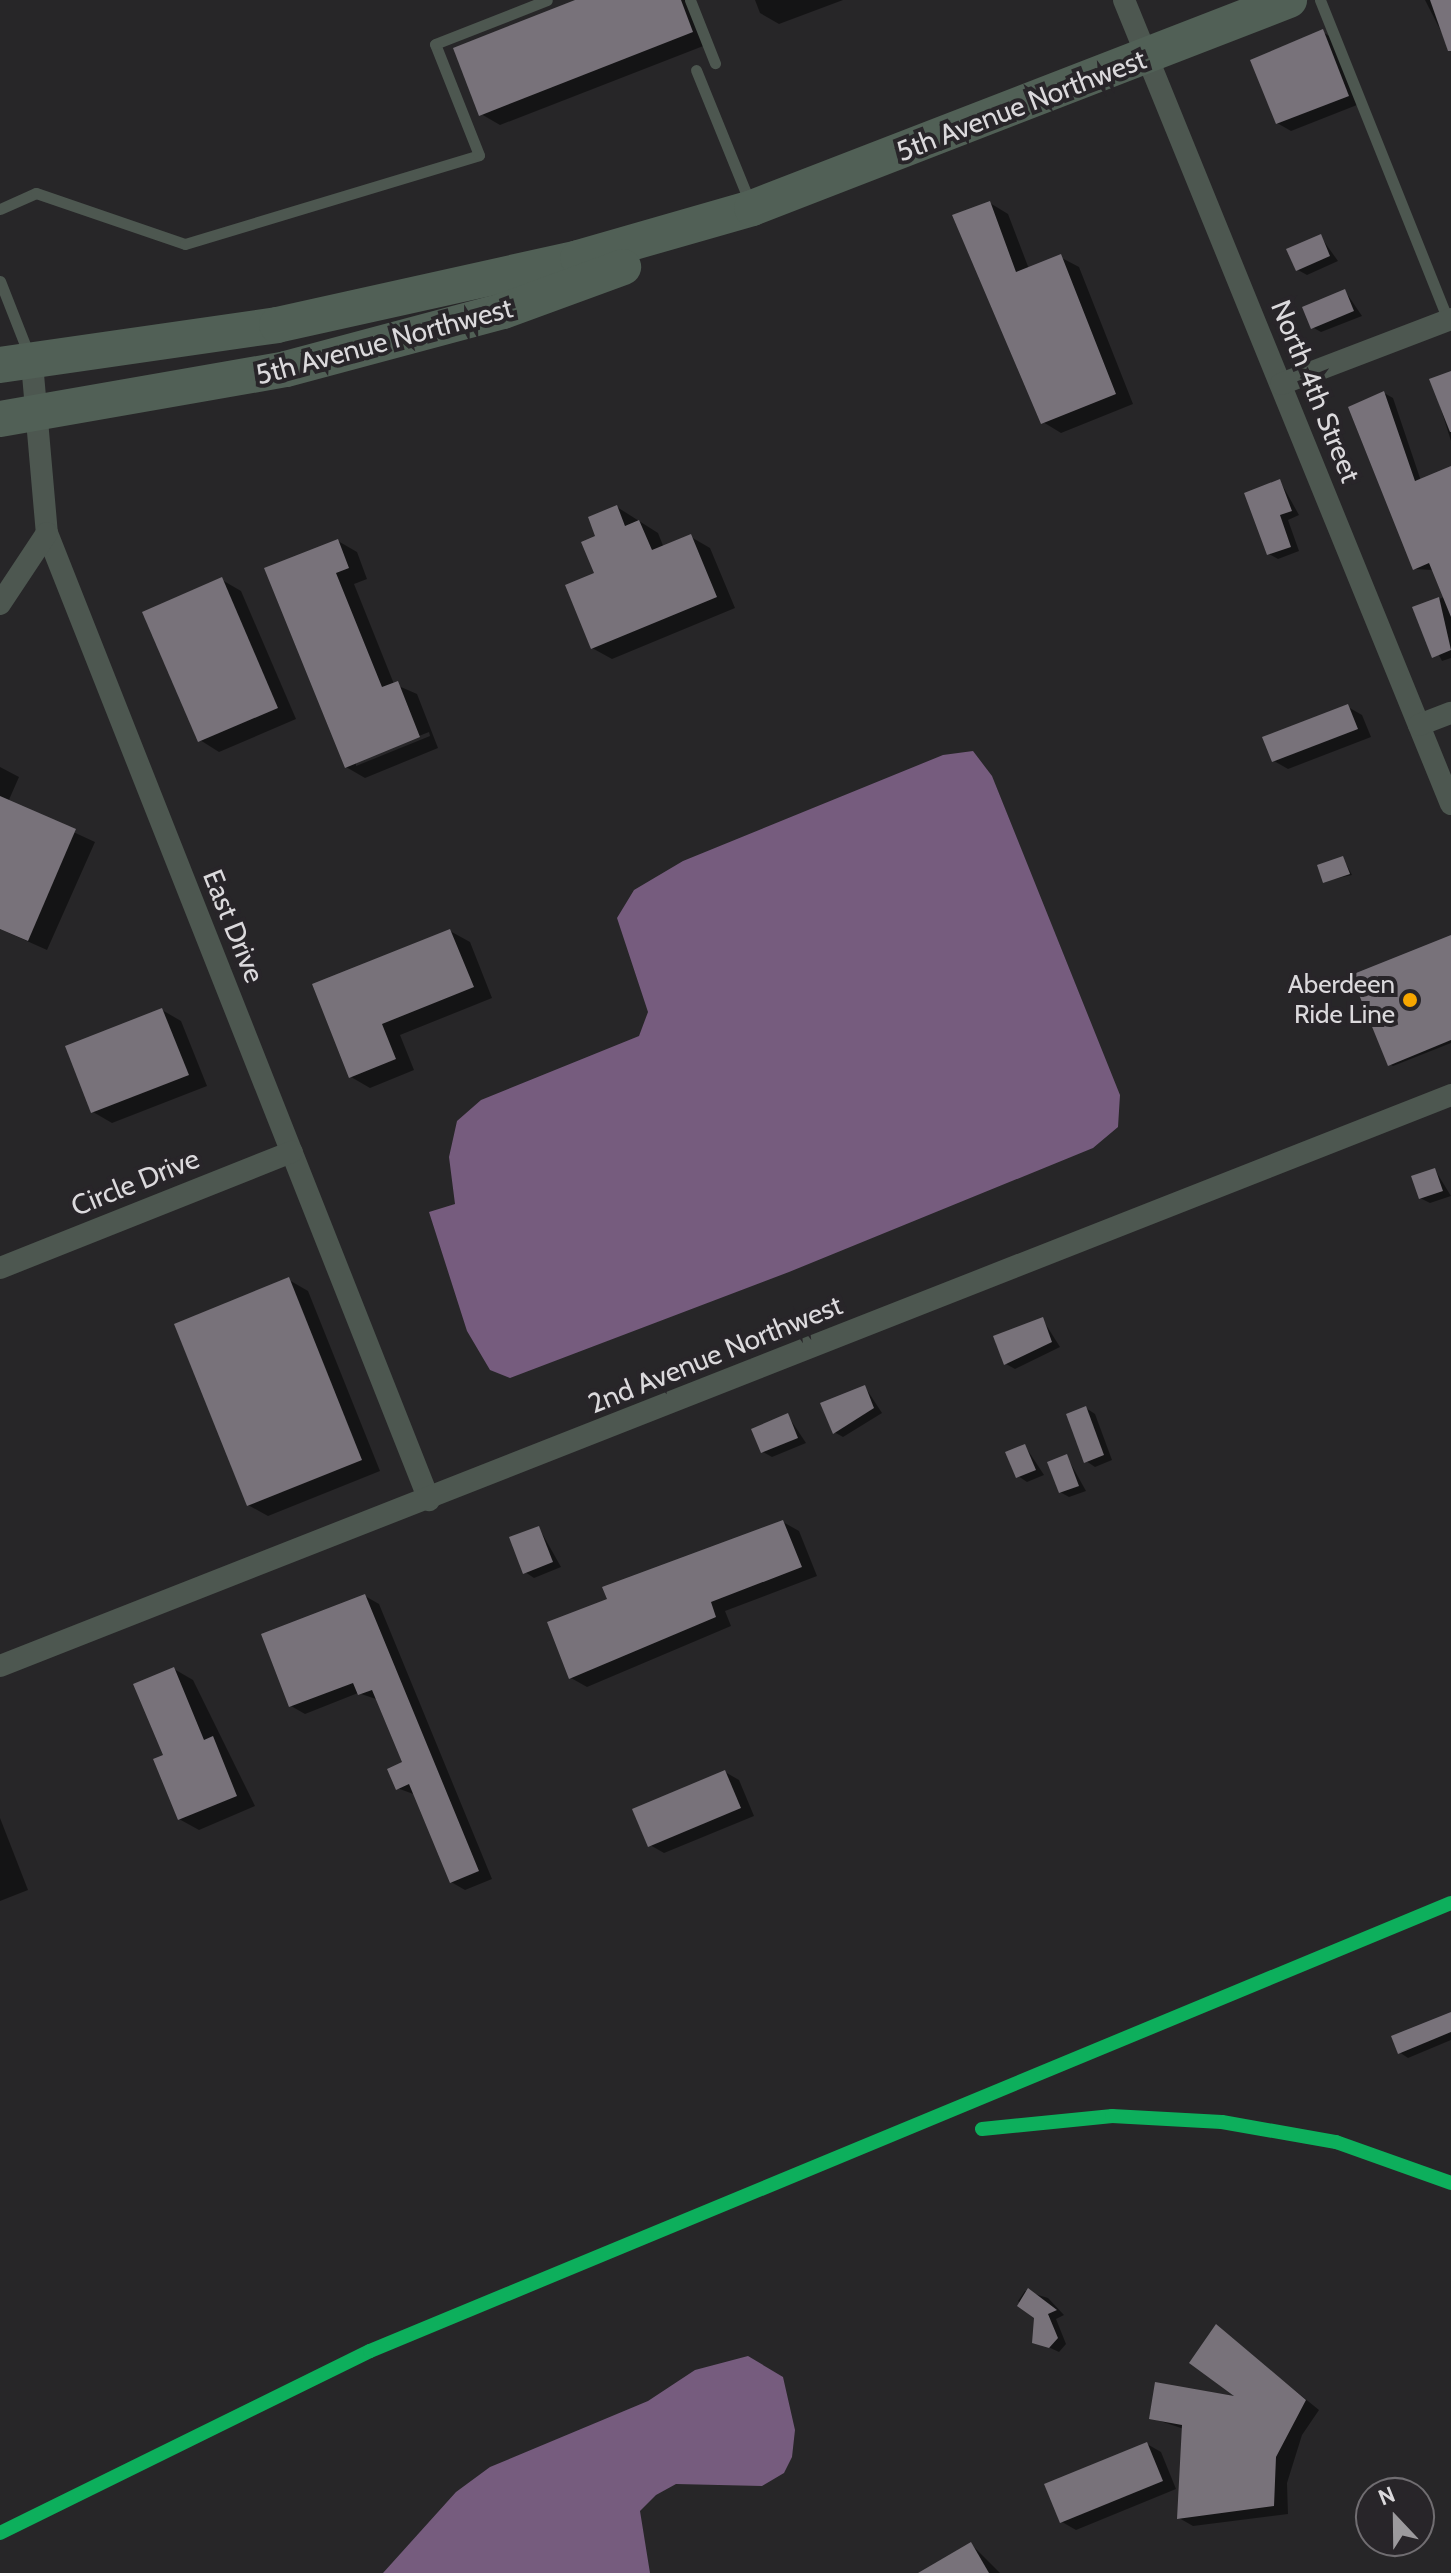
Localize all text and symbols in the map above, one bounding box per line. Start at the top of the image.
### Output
street label: 5th Avenue Northwest [891,42,1151,168]
street label: 5th Avenue Northwest [252,291,516,391]
street label: North 4th Street [1264,295,1368,487]
street label: East Drive [196,865,272,987]
place label: Aberdeen Ride Line [1288,969,1395,1030]
marker: Aberdeen Ride Line [1402,992,1418,1008]
street label: Circle Drive [66,1141,204,1223]
street label: 2nd Avenue Northwest [583,1288,847,1420]
north arrow [1355,2477,1435,2557]
text: N [1374,2481,1399,2512]

